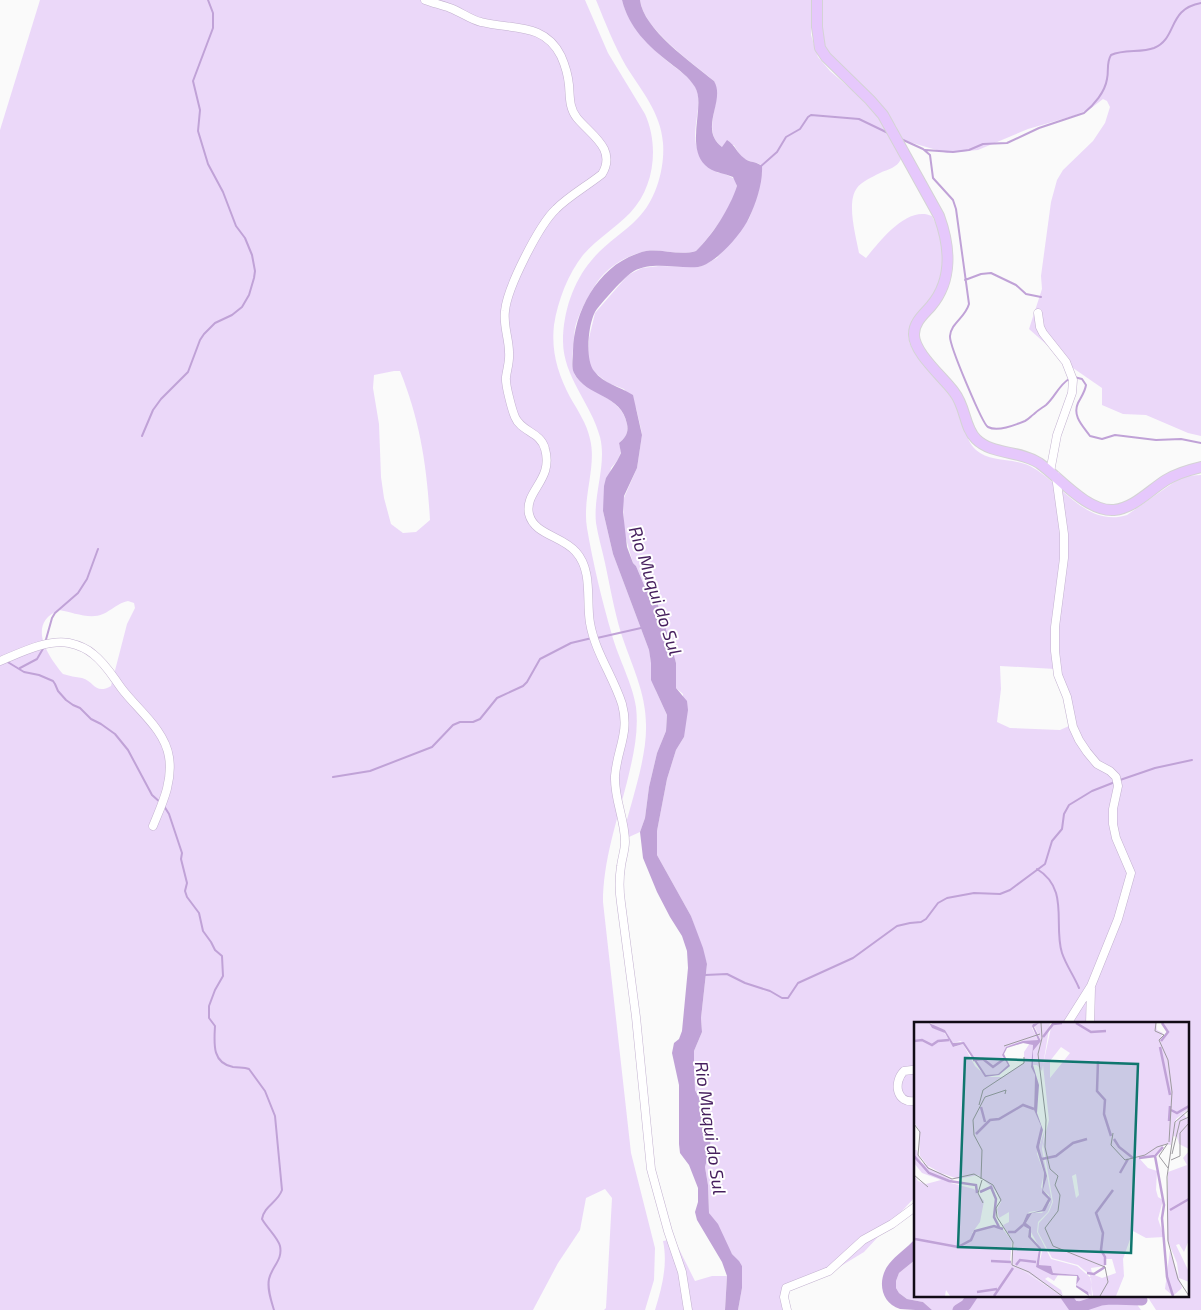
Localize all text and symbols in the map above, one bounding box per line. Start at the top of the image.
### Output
water label: Rio Muqui do Sul [625,523,687,658]
inset map [914,1022,1188,1298]
water label: Rio Muqui do Sul [691,1060,731,1196]

